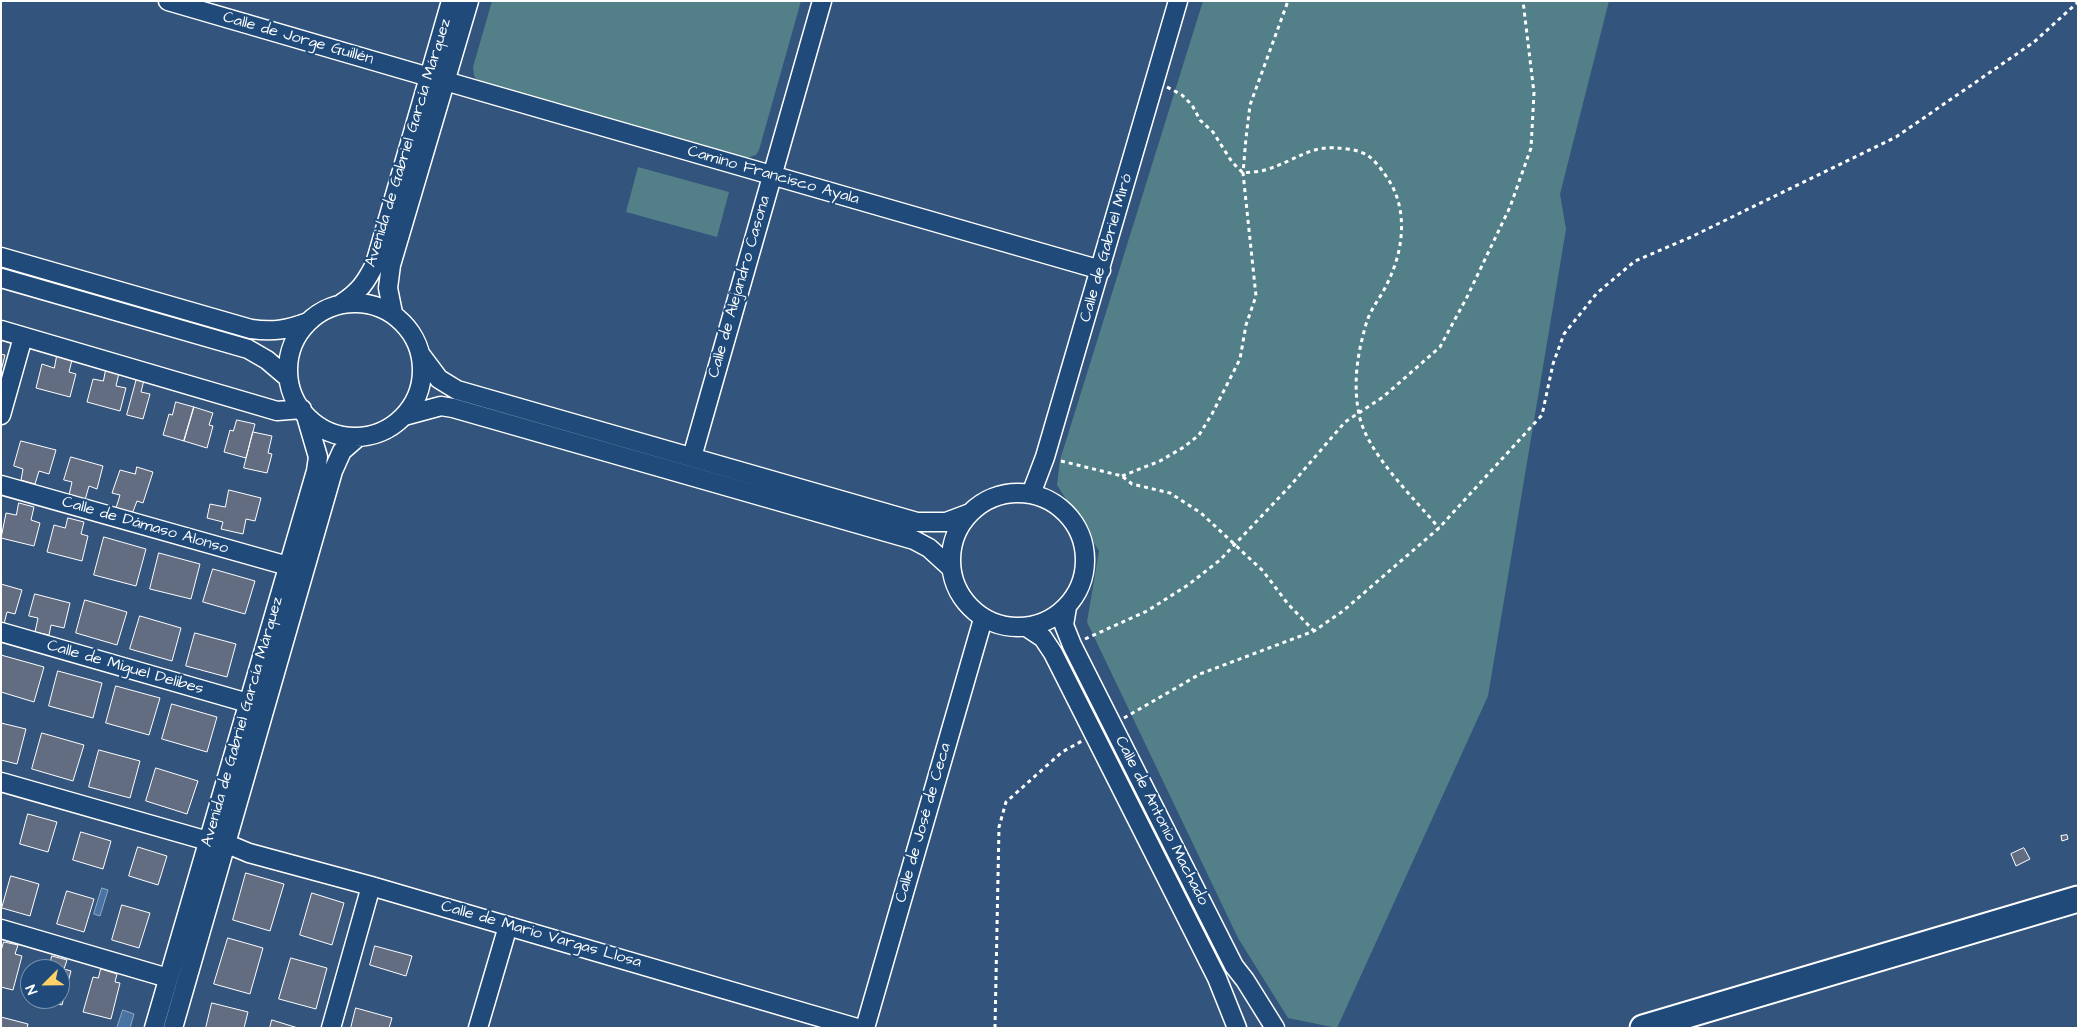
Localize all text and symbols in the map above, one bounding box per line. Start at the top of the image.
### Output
street label: Calle de Jorge Guillén [220,8,376,70]
street label: Avenida de Gabriel García Márquez [362,16,456,270]
street label: Camino Francisco Ayala [685,142,861,210]
street label: Calle de Gabriel Miró [1077,172,1137,324]
street label: Calle de Alejandro Casona [705,194,775,380]
street label: Calle de Dámaso Alonso [60,493,230,559]
street label: Avenida de Gabriel García Márquez [198,595,288,849]
street label: Calle de Miguel Delibes [44,636,206,700]
street label: Calle de Antonio Machado [1110,733,1212,909]
street label: Calle de José de Ceca [892,741,956,905]
street label: Calle de Mario Vargas Llosa [439,897,643,973]
north arrow [20,959,70,1009]
text: N [21,982,43,997]

